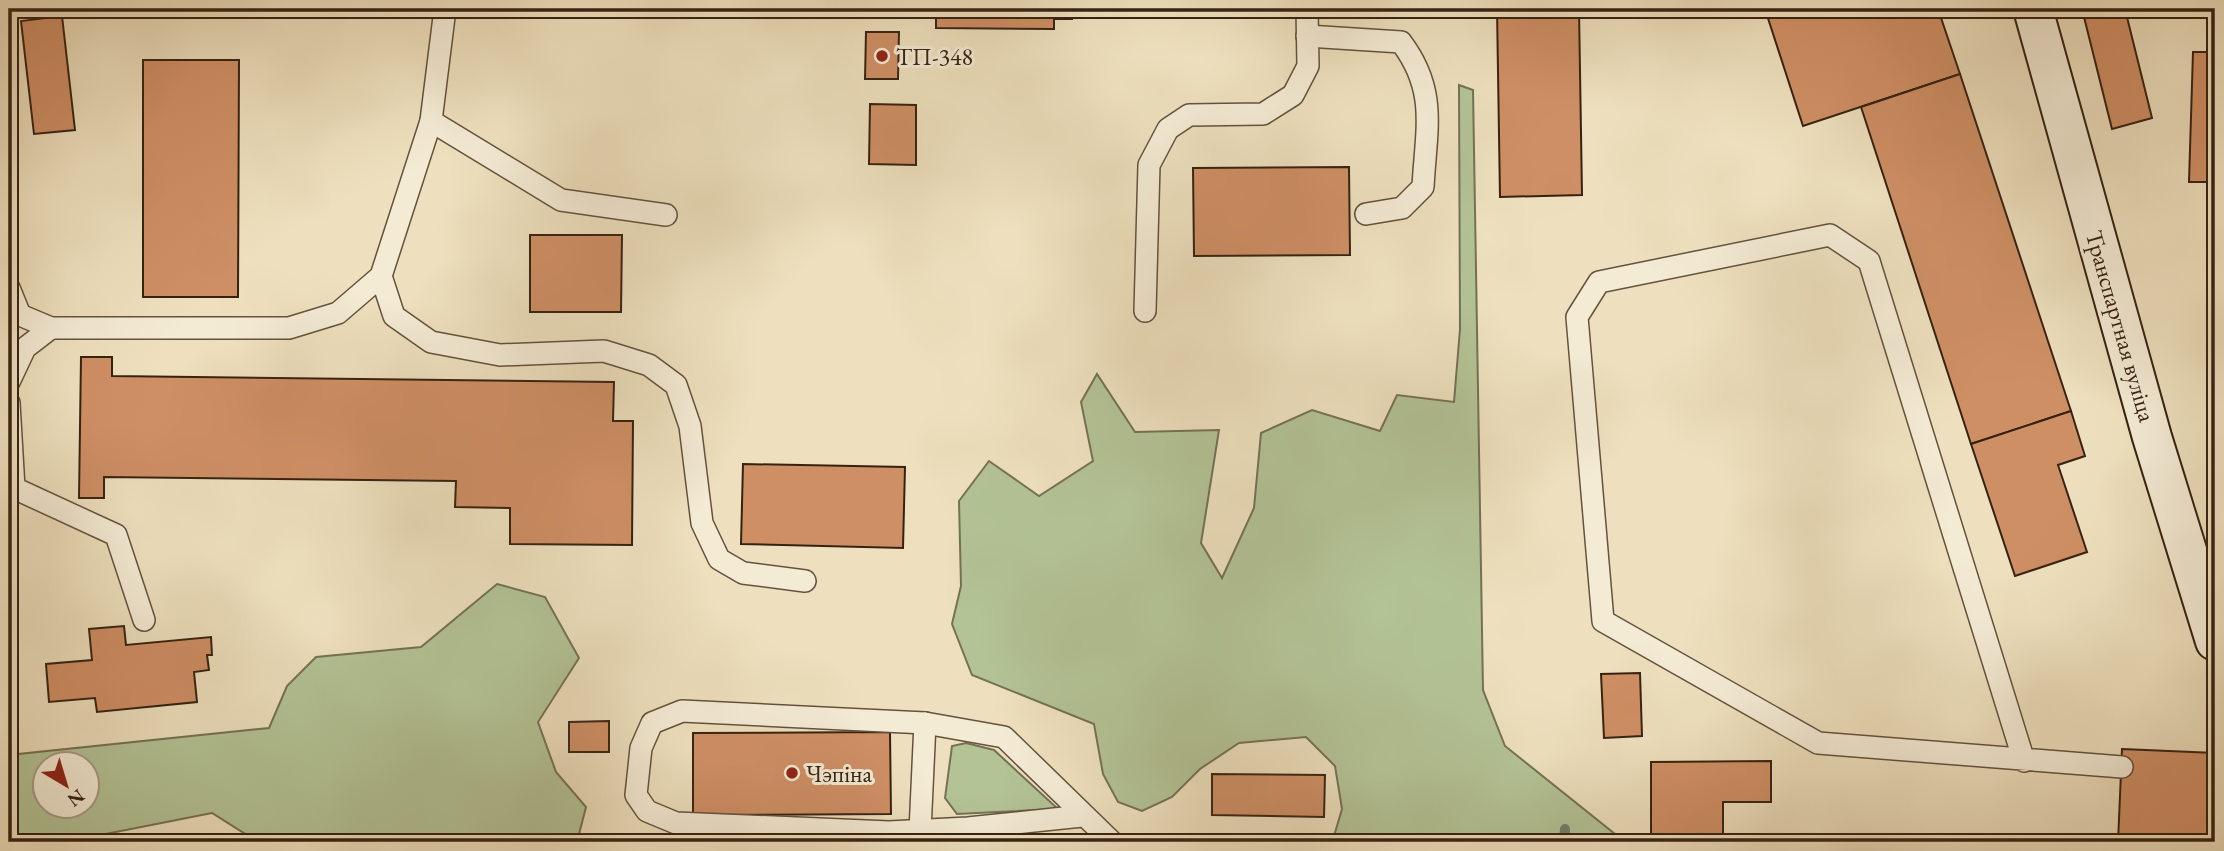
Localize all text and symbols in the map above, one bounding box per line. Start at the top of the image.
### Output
place label: ТП-348 [896,41,973,72]
marker: ТП-348 [874,48,890,64]
street label: Транспартная вуліца [2079,227,2163,426]
north arrow [32,750,102,820]
place label: Чэпіна [806,758,873,789]
marker: Чэпіна [784,765,800,781]
text: N [62,783,90,813]

